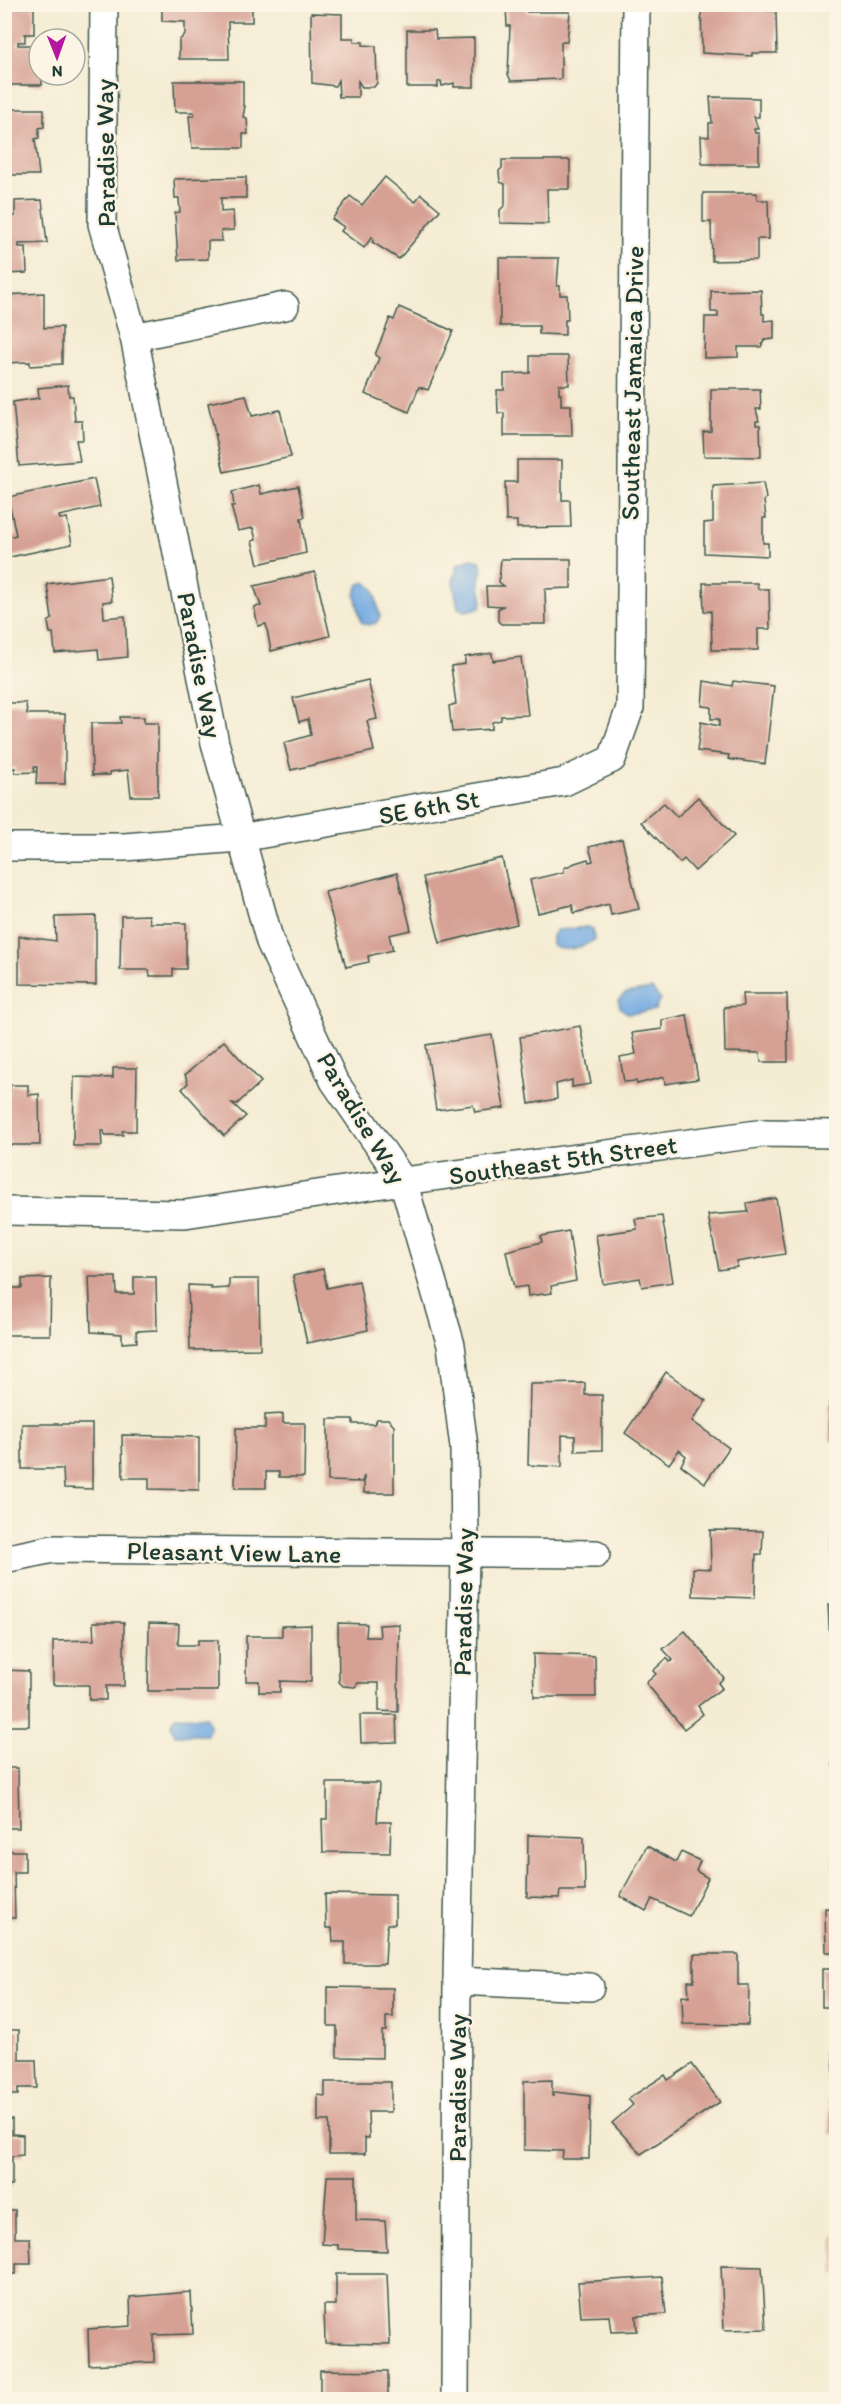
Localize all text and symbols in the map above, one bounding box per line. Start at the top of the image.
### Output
north arrow [27,27,87,87]
text: N [52,62,63,81]
street label: Paradise Way [88,79,122,227]
street label: Southeast Jamaica Drive [614,245,650,521]
street label: Paradise Way [170,589,230,741]
street label: SE 6th St [376,782,482,832]
street label: Paradise Way [310,1046,414,1190]
street label: Southeast 5th Street [447,1128,680,1192]
street label: Paradise Way [446,1528,480,1676]
street label: Pleasant View Lane [126,1534,342,1570]
street label: Paradise Way [441,2014,473,2162]

